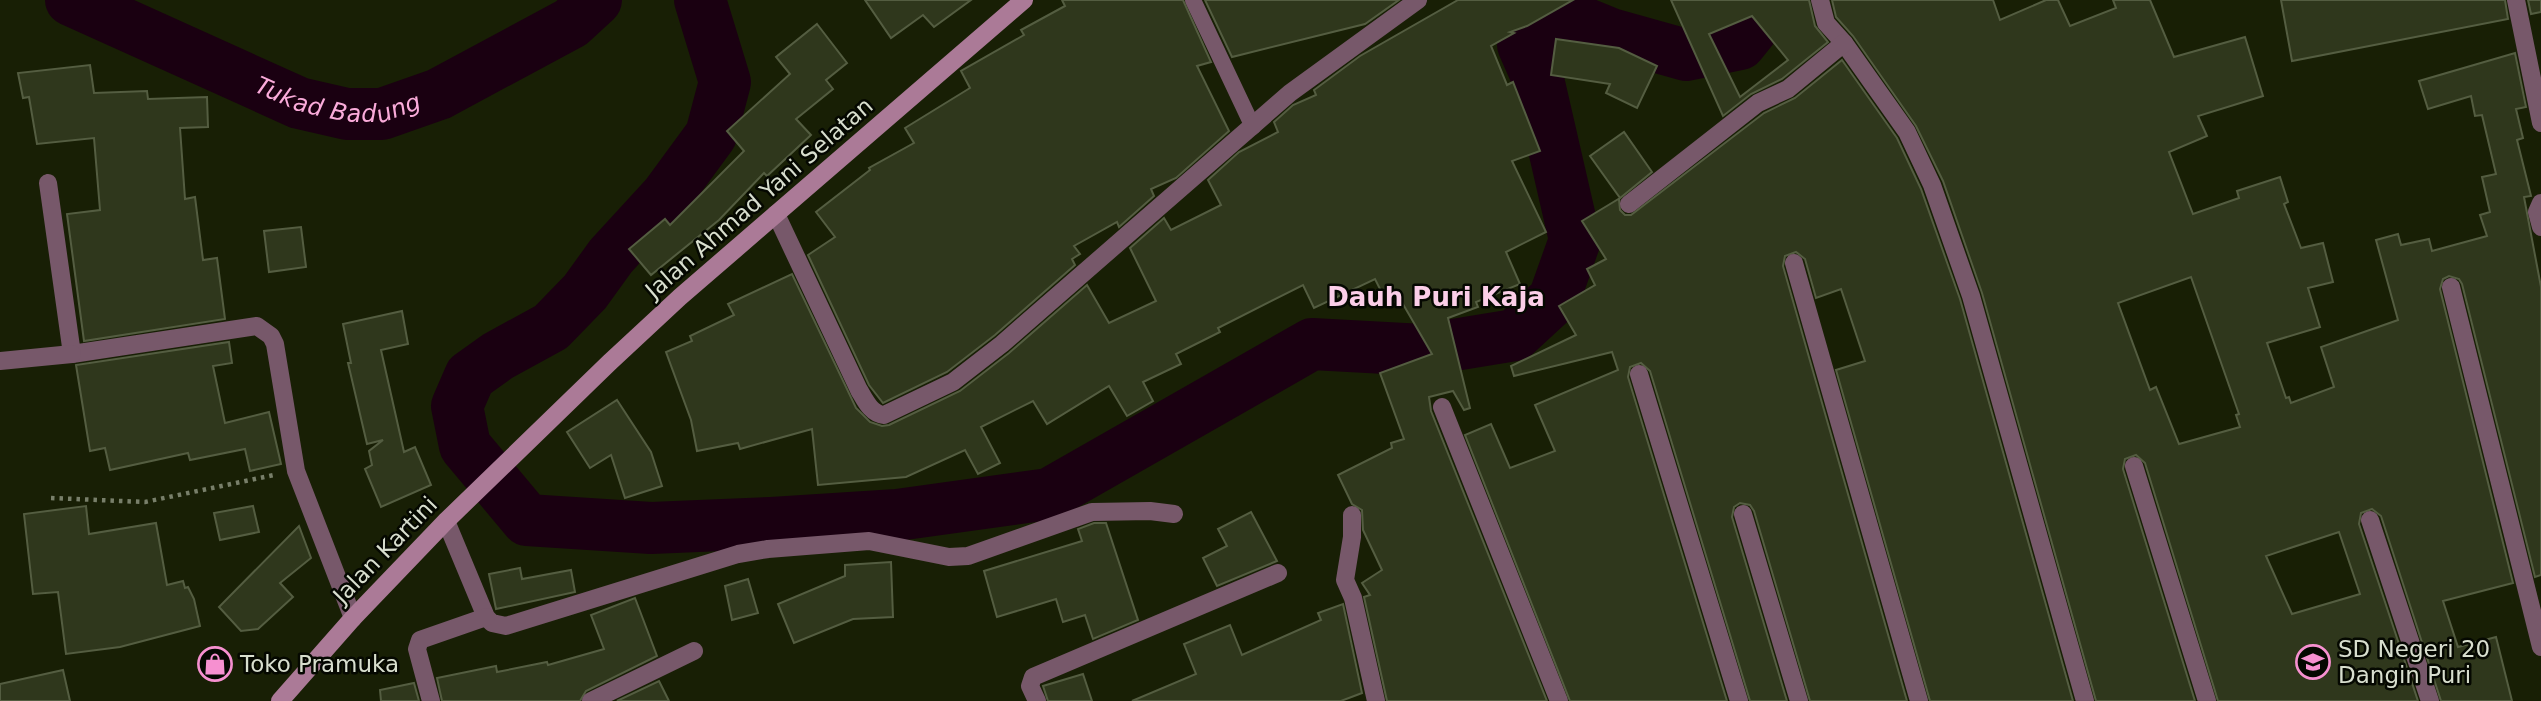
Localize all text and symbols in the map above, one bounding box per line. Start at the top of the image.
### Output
water label: Tukad Badung [251,71,424,129]
street label: Jalan Ahmad Yani Selatan [639,92,878,305]
district label: Dauh Puri Kaja [1327,282,1545,312]
street label: Jalan Kartini [326,491,442,610]
place label: SD Negeri 20 Dangin Puri [2338,636,2490,688]
school or university icon: SD Negeri 20 Dangin Puri [2294,643,2332,681]
shop icon: Toko Pramuka [196,645,234,683]
place label: Toko Pramuka [239,651,399,677]

